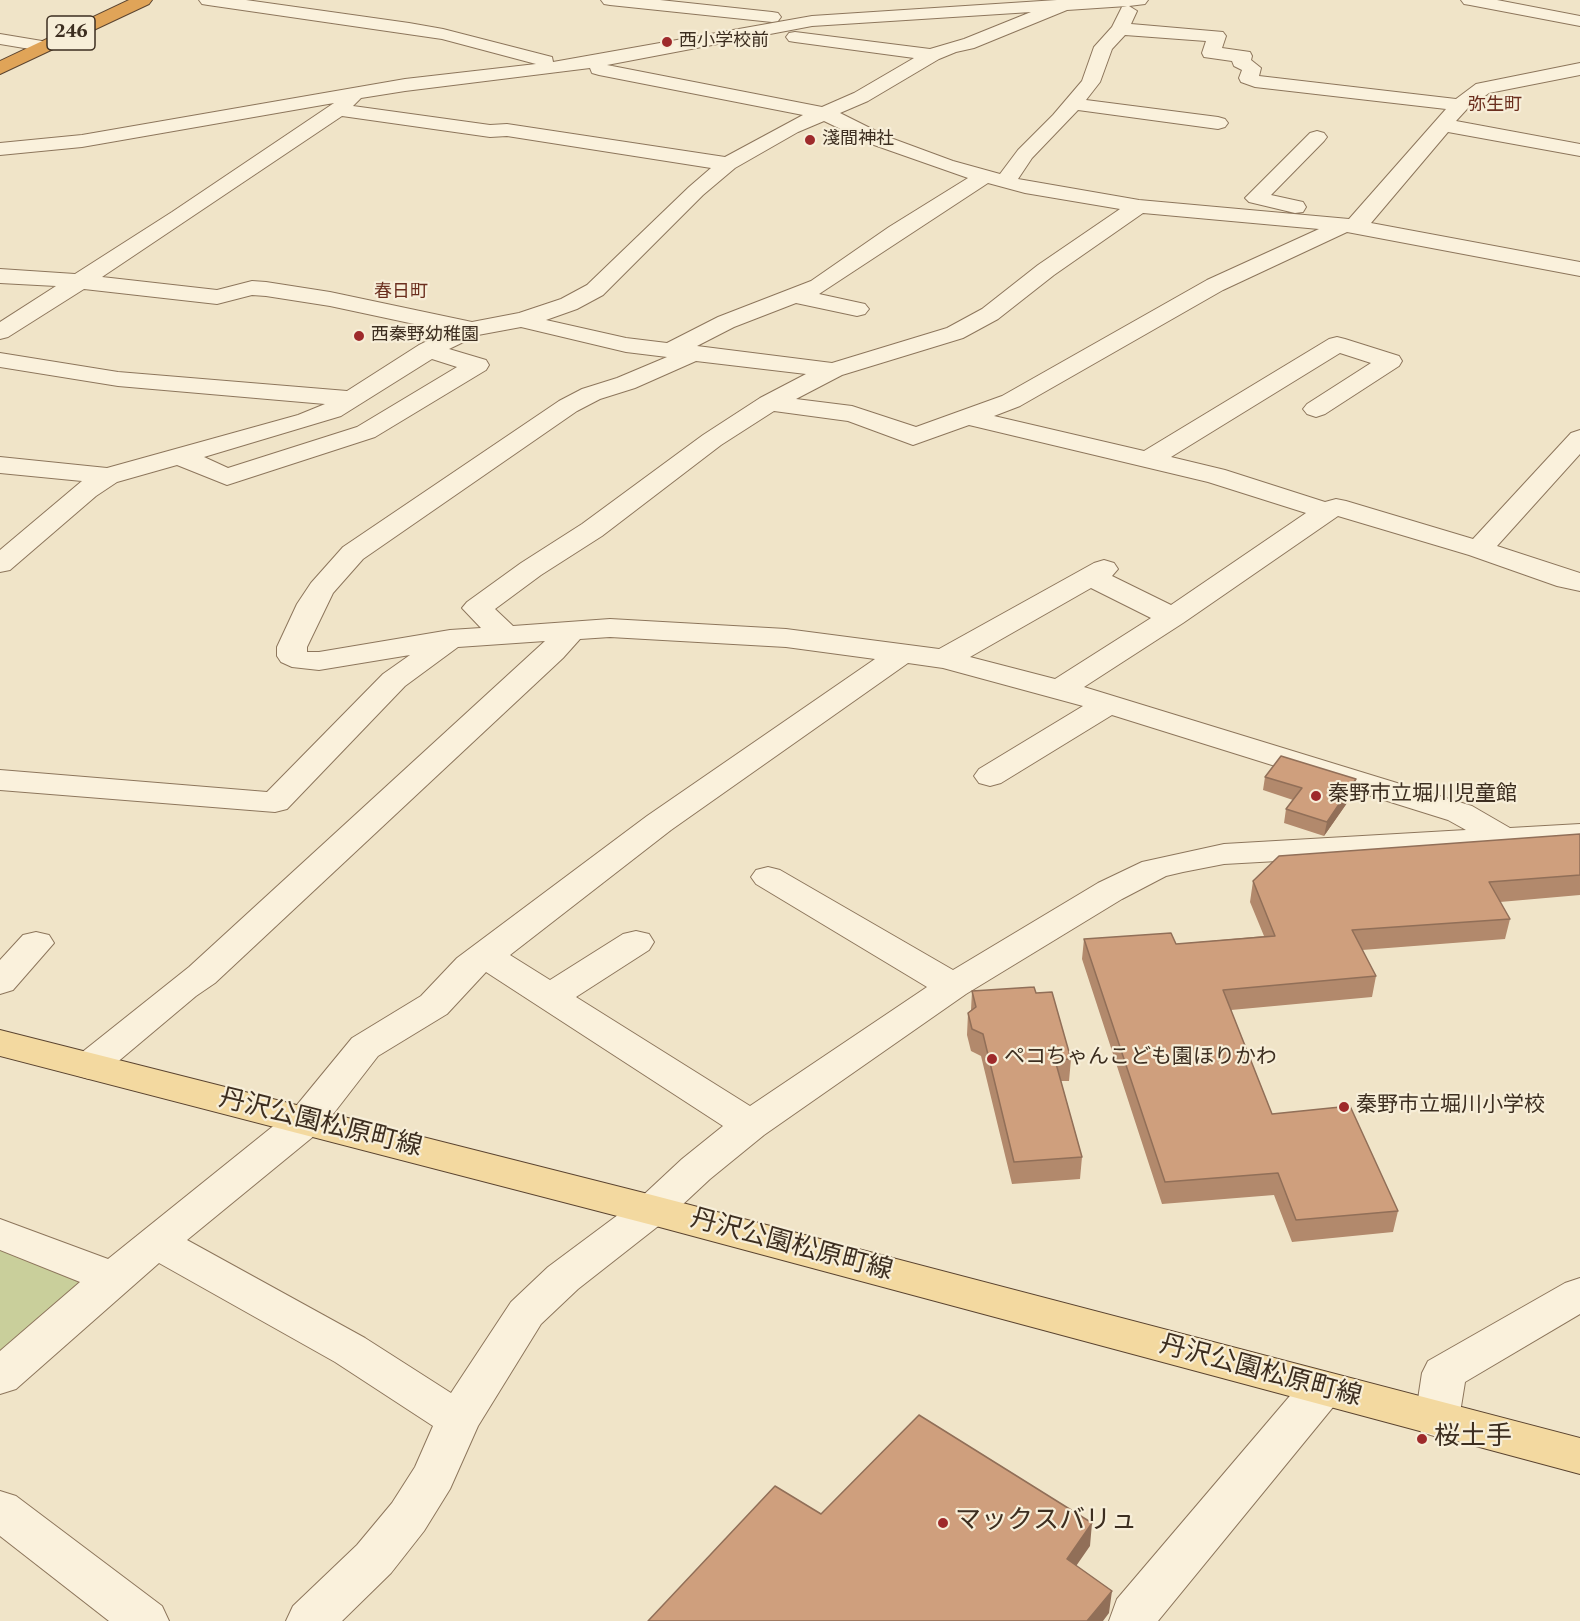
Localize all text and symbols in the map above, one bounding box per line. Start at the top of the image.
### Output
road number: 246 [47,16,95,50]
place label: 西小学校前 [679,31,769,53]
marker: 西小学校前 [660,35,674,49]
district label: 弥生町 [1468,95,1522,117]
place label: 淺間神社 [822,129,894,151]
marker: 淺間神社 [803,133,817,147]
district label: 春日町 [374,282,428,304]
place label: 西秦野幼稚園 [371,325,479,347]
marker: 西秦野幼稚園 [352,329,366,343]
place label: 秦野市立堀川児童館 [1328,783,1517,809]
marker: 秦野市立堀川児童館 [1309,789,1323,803]
place label: ペコちゃんこども園ほりかわ [1004,1046,1277,1072]
marker: ペコちゃんこども園ほりかわ [985,1052,999,1066]
street label: 丹沢公園松原町線 [215,1085,425,1165]
place label: 秦野市立堀川小学校 [1356,1094,1545,1120]
marker: 秦野市立堀川小学校 [1337,1100,1351,1114]
street label: 丹沢公園松原町線 [687,1205,895,1289]
street label: 丹沢公園松原町線 [1156,1331,1364,1415]
place label: 桜土手 [1434,1423,1512,1455]
marker: 桜土手 [1415,1432,1429,1446]
place label: マックスバリュ [955,1507,1137,1539]
marker: マックスバリュ [936,1516,950,1530]

